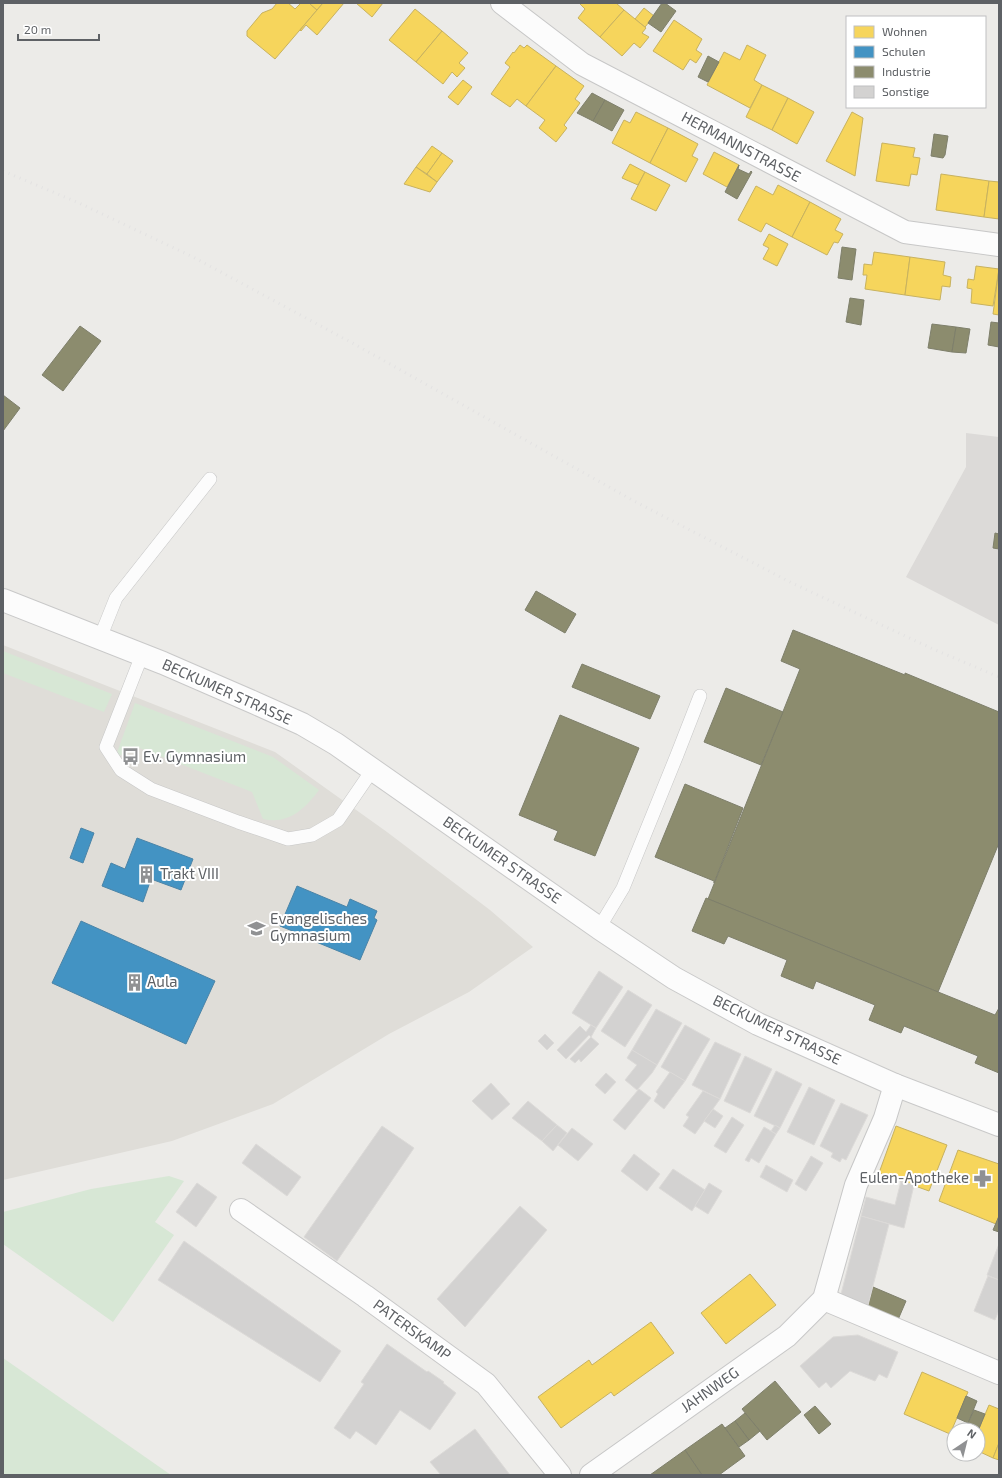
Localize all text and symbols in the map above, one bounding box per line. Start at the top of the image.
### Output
scale bar [18,16,99,42]
legend [846,16,986,108]
text: 20 m [24,22,51,36]
text: Wohnen [882,24,927,38]
text: Schulen [882,44,925,58]
text: Industrie [882,64,931,78]
text: Sonstige [882,84,929,98]
street label: HERMANNSTRASSE [679,107,804,185]
street label: BECKUMER STRASSE [160,654,295,728]
bus stop icon: Ev. Gymnasium [120,747,140,767]
place label: Ev. Gymnasium [143,747,246,765]
street label: BECKUMER STRASSE [440,812,565,907]
building icon: Trakt VIII [137,864,157,884]
place label: Trakt VIII [160,864,219,882]
place label: Evangelisches Gymnasium [270,909,367,944]
school or university icon: Evangelisches Gymnasium [247,918,267,938]
building icon: Aula [124,972,144,992]
place label: Aula [147,972,178,990]
street label: BECKUMER STRASSE [711,990,844,1068]
place label: Eulen-Apotheke [860,1168,969,1186]
pharmacy icon: Eulen-Apotheke [972,1168,992,1188]
street label: PATERSKAMP [370,1295,455,1364]
street label: JAHNWEG [677,1363,742,1416]
north arrow [946,1422,986,1462]
text: N [965,1426,979,1441]

